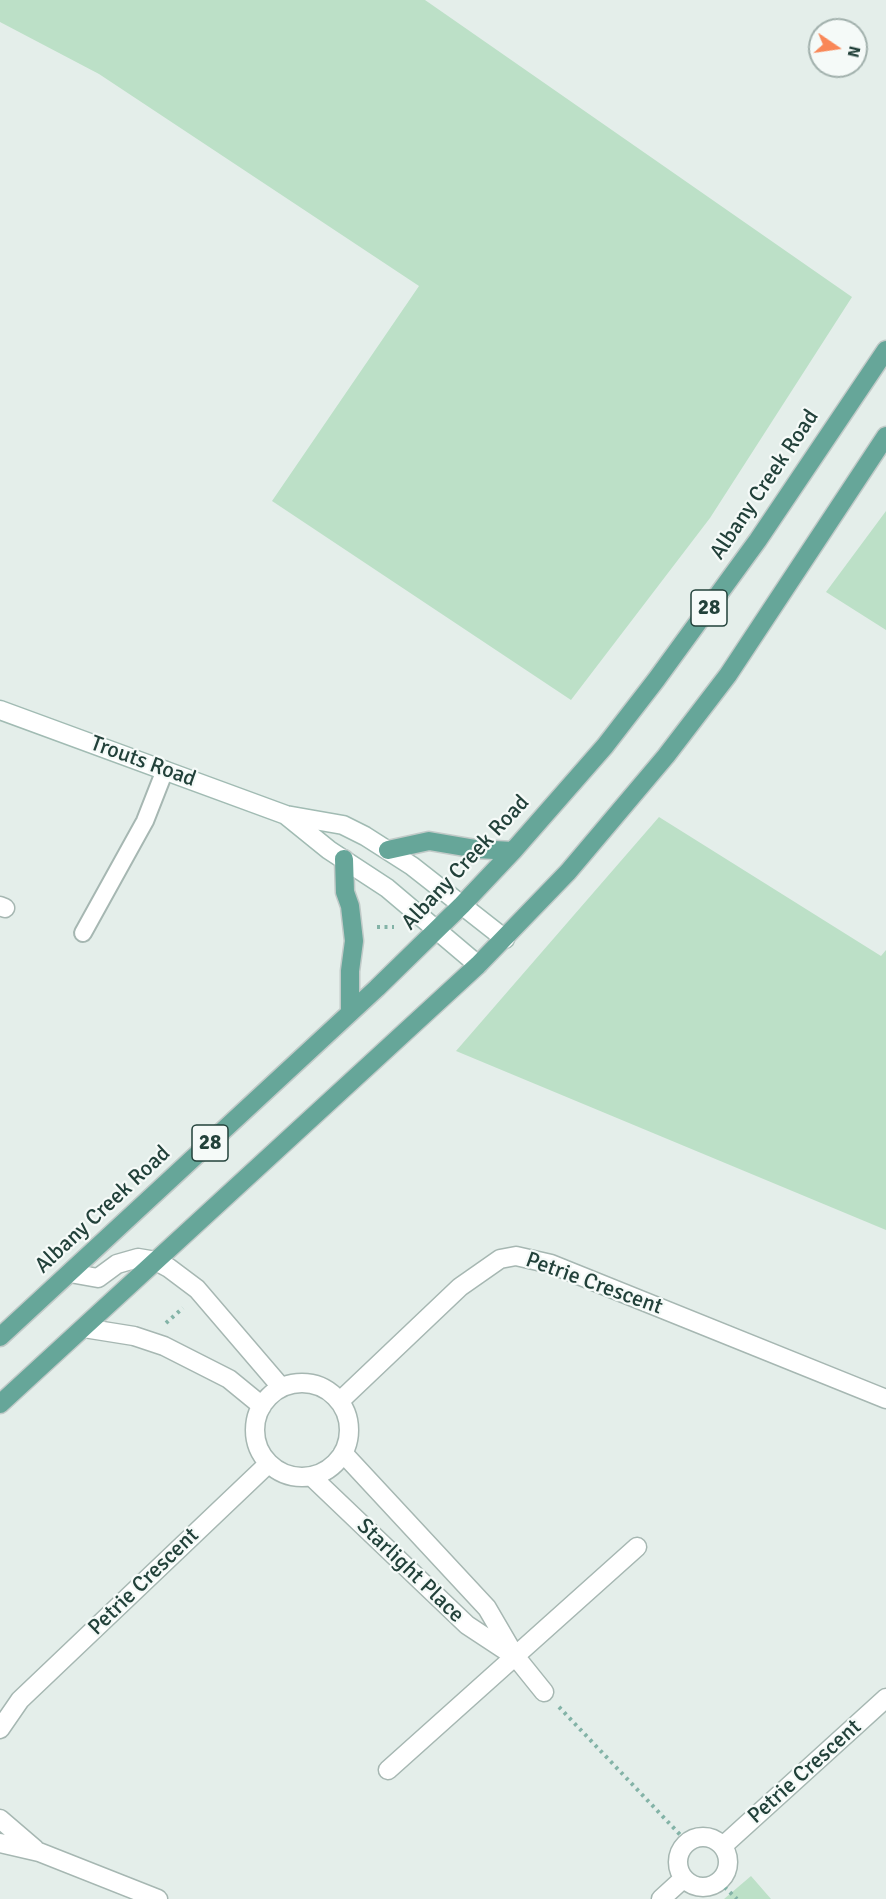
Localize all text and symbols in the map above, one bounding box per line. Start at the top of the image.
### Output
north arrow [808,18,868,78]
text: N [843,44,865,59]
street label: Albany Creek Road [705,405,825,565]
road number: 28 [691,590,727,626]
street label: Trouts Road [87,731,199,793]
street label: Albany Creek Road [397,790,535,936]
road number: 28 [192,1125,228,1161]
street label: Albany Creek Road [30,1141,176,1279]
street label: Petrie Crescent [522,1247,666,1321]
street label: Starlight Place [351,1513,469,1629]
street label: Petrie Crescent [83,1523,205,1641]
street label: Petrie Crescent [743,1714,867,1830]

